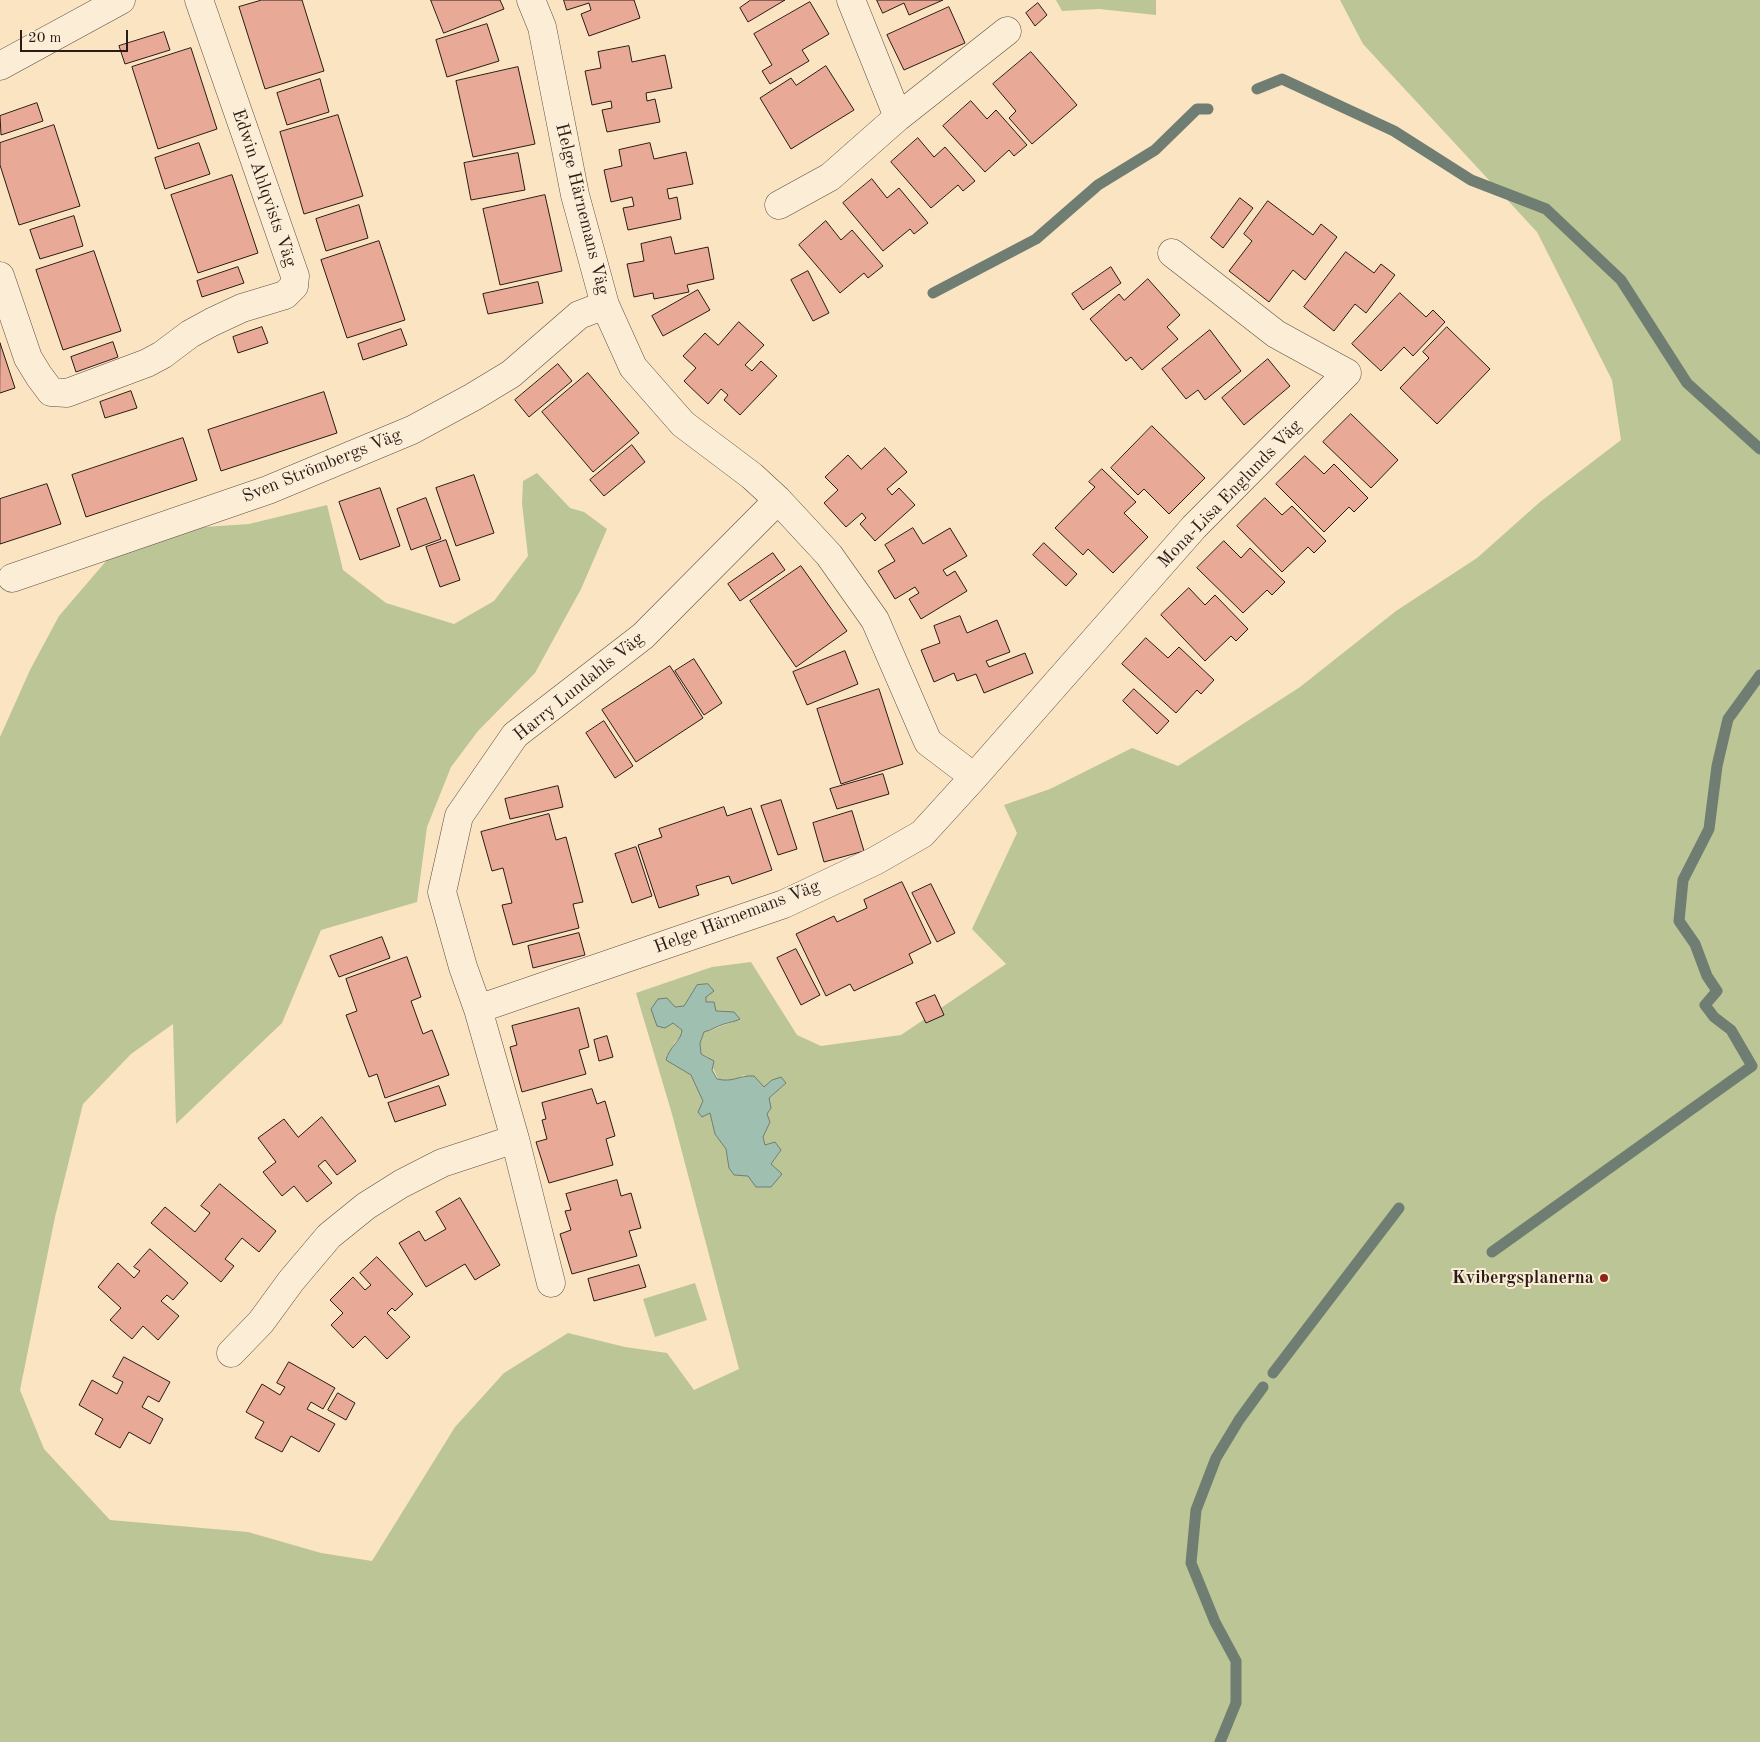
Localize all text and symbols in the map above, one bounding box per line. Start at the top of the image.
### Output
scale bar [22,20,130,52]
text: 20 m [28,31,62,46]
street label: Edwin Ahlqvists Väg [227,106,301,270]
street label: Helge Härnemans Väg [550,121,614,297]
street label: Mona-Lisa Englunds Väg [1154,415,1306,573]
street label: Sven Strömbergs Väg [239,424,405,508]
street label: Harry Lundahls Väg [510,628,648,746]
street label: Helge Härnemans Väg [651,875,823,959]
place label: Kvibergsplanerna [1452,1267,1594,1289]
marker: Kvibergsplanerna [1598,1272,1610,1284]

